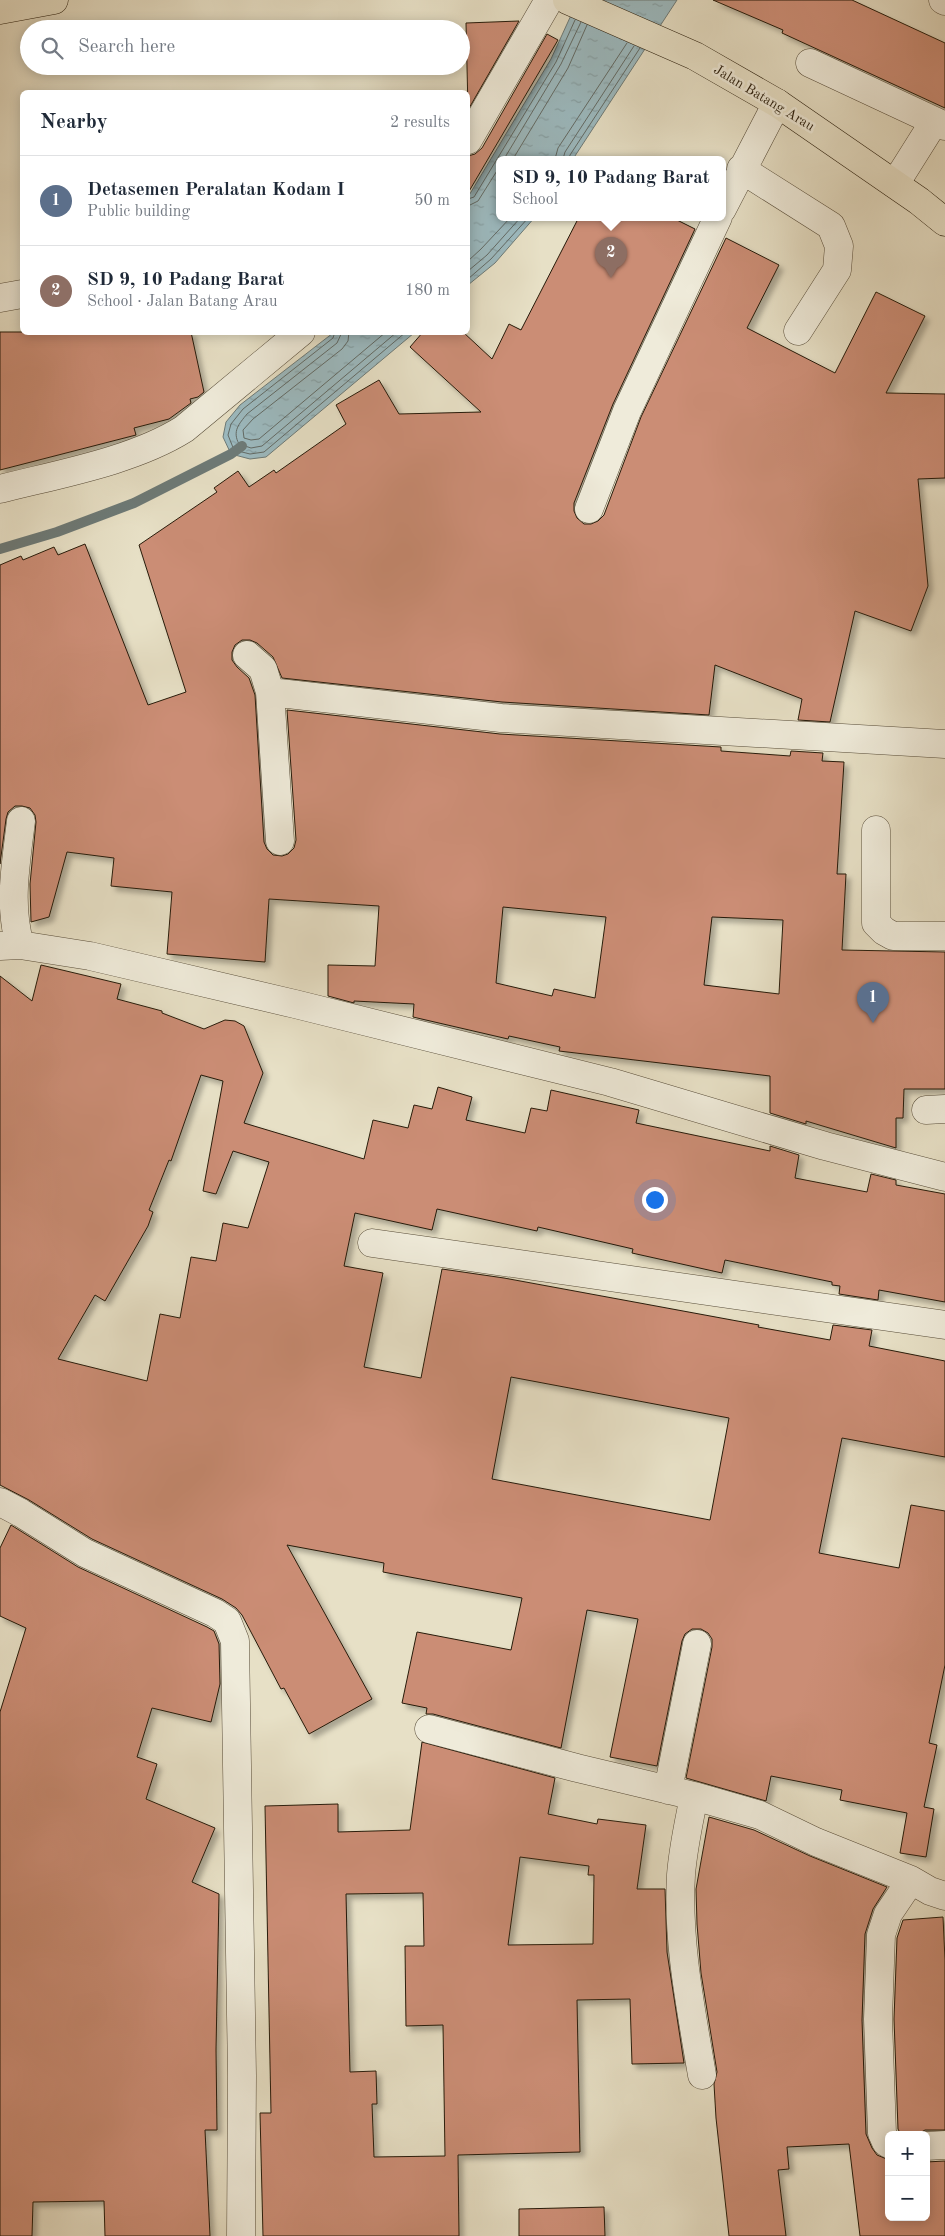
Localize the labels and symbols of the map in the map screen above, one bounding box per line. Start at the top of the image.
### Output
street label: Jalan Batang Arau [711,62,817,134]
pin: 2 [595,237,627,278]
pin: 1 [857,982,889,1023]
your location [642,1187,668,1213]

